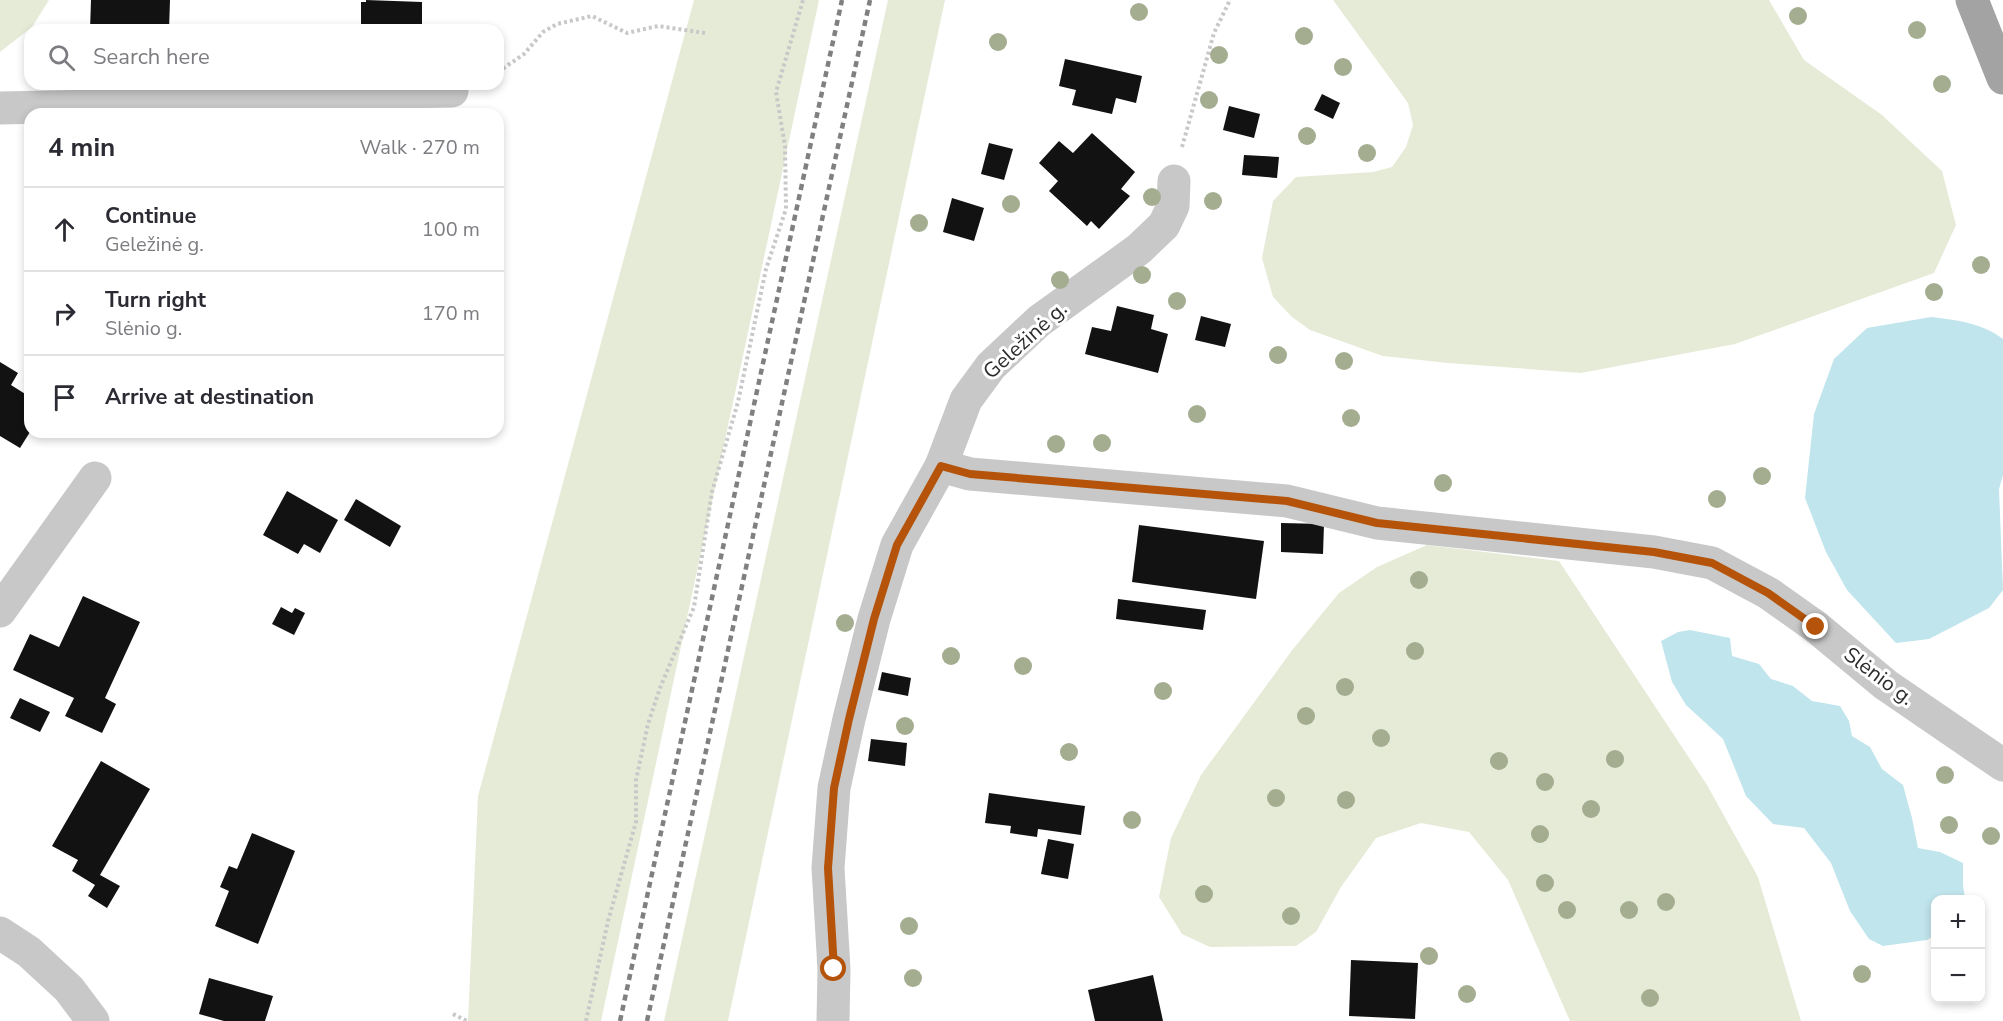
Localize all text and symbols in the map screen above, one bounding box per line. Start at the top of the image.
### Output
search box [24,24,504,90]
icon: search [45,41,78,74]
text: Search here [93,42,210,72]
text: 4 min [48,130,115,165]
text: Walk · 270 m [360,134,480,161]
text: Continue [105,201,196,231]
icon: ahead [48,213,81,246]
text: 100 m [422,216,480,243]
text: Geležinė g. [105,231,204,258]
text: Turn right [105,285,206,315]
street label: Geležinė g. [977,295,1073,385]
icon: right [48,297,81,330]
text: 170 m [422,300,480,327]
text: Slėnio g. [105,315,182,342]
icon: arrive [48,381,81,414]
text: Arrive at destination [105,382,314,412]
route end [1802,613,1828,639]
street label: Slėnio g. [1838,640,1920,712]
map controls [1931,895,1985,1003]
button: + [1931,895,1985,949]
button: − [1931,949,1985,1003]
route start [820,955,846,981]

